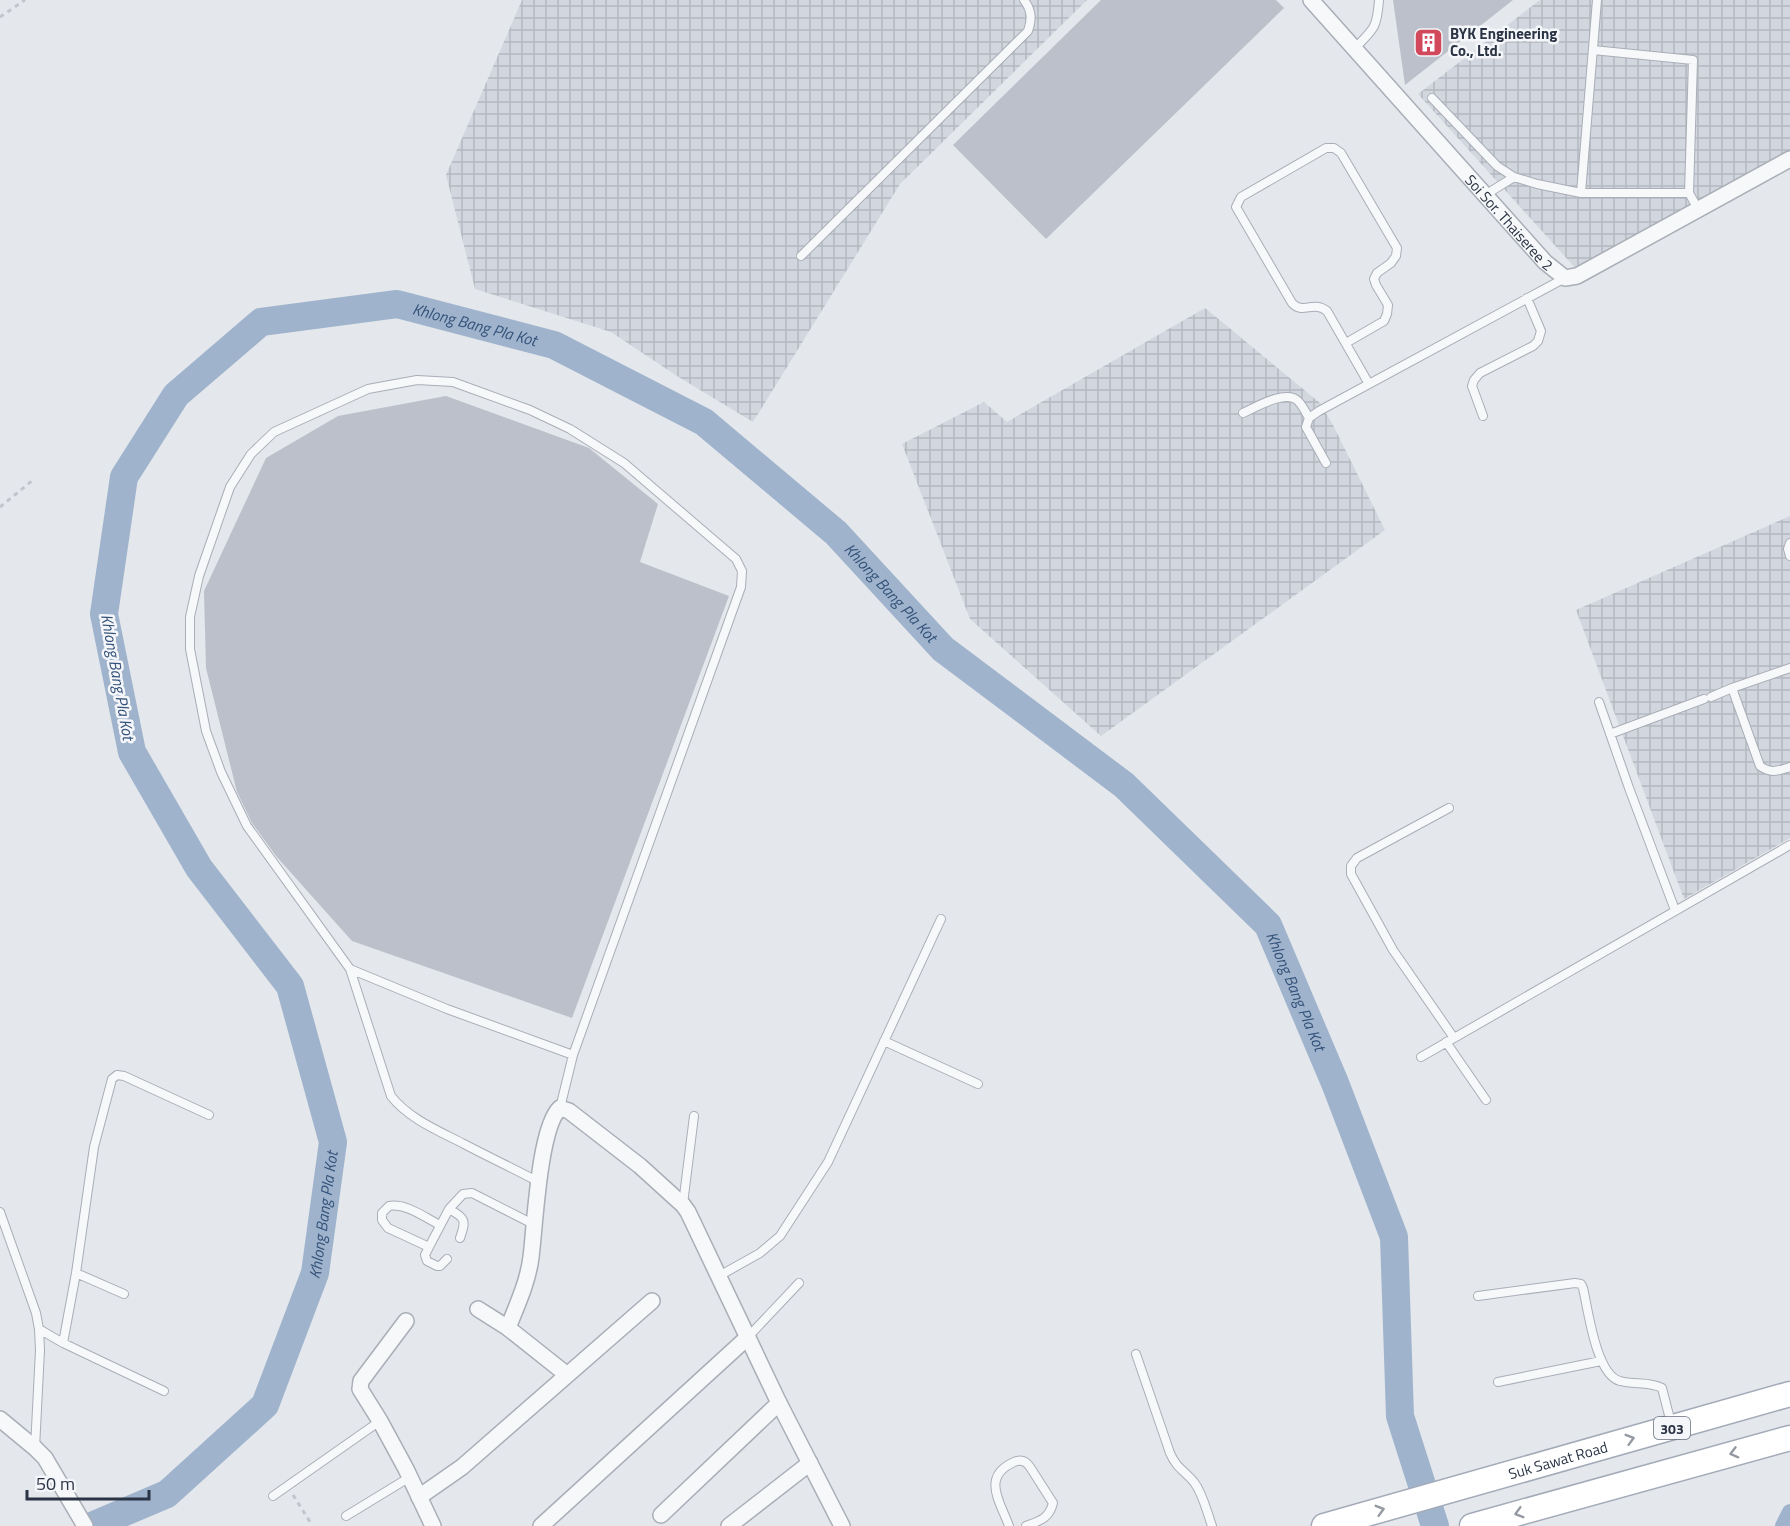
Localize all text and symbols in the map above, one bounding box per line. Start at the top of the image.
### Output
place label: BYK Engineering Co., Ltd. [1450,22,1557,62]
building icon: BYK Engineering Co., Ltd. [1413,26,1445,58]
street label: Soi Sor. Thaiseree 2 [1460,169,1559,276]
water label: Khlong Bang Pla Kot [410,297,541,353]
water label: Khlong Bang Pla Kot [839,537,944,649]
water label: Khlong Bang Pla Kot [95,612,141,744]
water label: Khlong Bang Pla Kot [1260,928,1333,1056]
water label: Khlong Bang Pla Kot [302,1148,344,1282]
road number: 303 [1654,1417,1690,1439]
one-way arrow [1625,1434,1635,1447]
street label: Suk Sawat Road [1505,1435,1610,1485]
one-way arrow [1729,1446,1739,1458]
scale bar [27,1463,148,1501]
text: 50 m [36,1470,75,1497]
one-way arrow [1375,1505,1385,1517]
one-way arrow [1514,1505,1524,1518]

